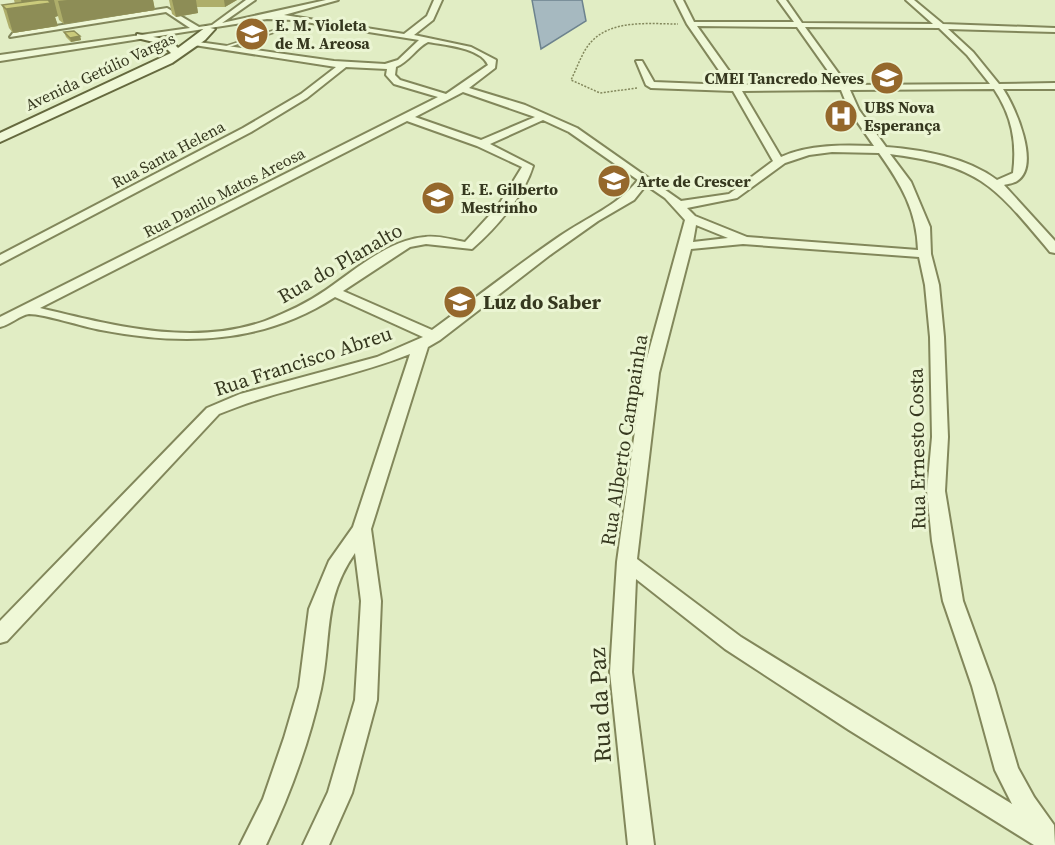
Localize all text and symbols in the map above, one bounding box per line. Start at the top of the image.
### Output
place label: E. M. Violeta de M. Areosa [275,14,370,54]
school or university icon: E. M. Violeta de M. Areosa [234,16,270,52]
street label: Avenida Getúlio Vargas [21,27,179,115]
school or university icon: CMEI Tancredo Neves [869,60,905,96]
place label: CMEI Tancredo Neves [705,67,864,89]
place label: UBS Nova Esperança [864,96,941,136]
hospital icon: UBS Nova Esperança [823,98,859,134]
street label: Rua Santa Helena [107,114,229,193]
street label: Rua Danilo Matos Areosa [139,141,309,242]
school or university icon: Arte de Crescer [596,163,632,199]
place label: Arte de Crescer [637,170,751,192]
place label: E. E. Gilberto Mestrinho [461,178,558,218]
school or university icon: E. E. Gilberto Mestrinho [420,180,456,216]
street label: Rua do Planalto [273,216,407,310]
school or university icon: Luz do Saber [442,284,478,320]
place label: Luz do Saber [483,288,602,316]
street label: Rua Francisco Abreu [210,319,396,403]
street label: Rua Alberto Campainha [593,331,655,548]
street label: Rua Ernesto Costa [902,367,932,530]
street label: Rua da Paz [580,646,619,764]

